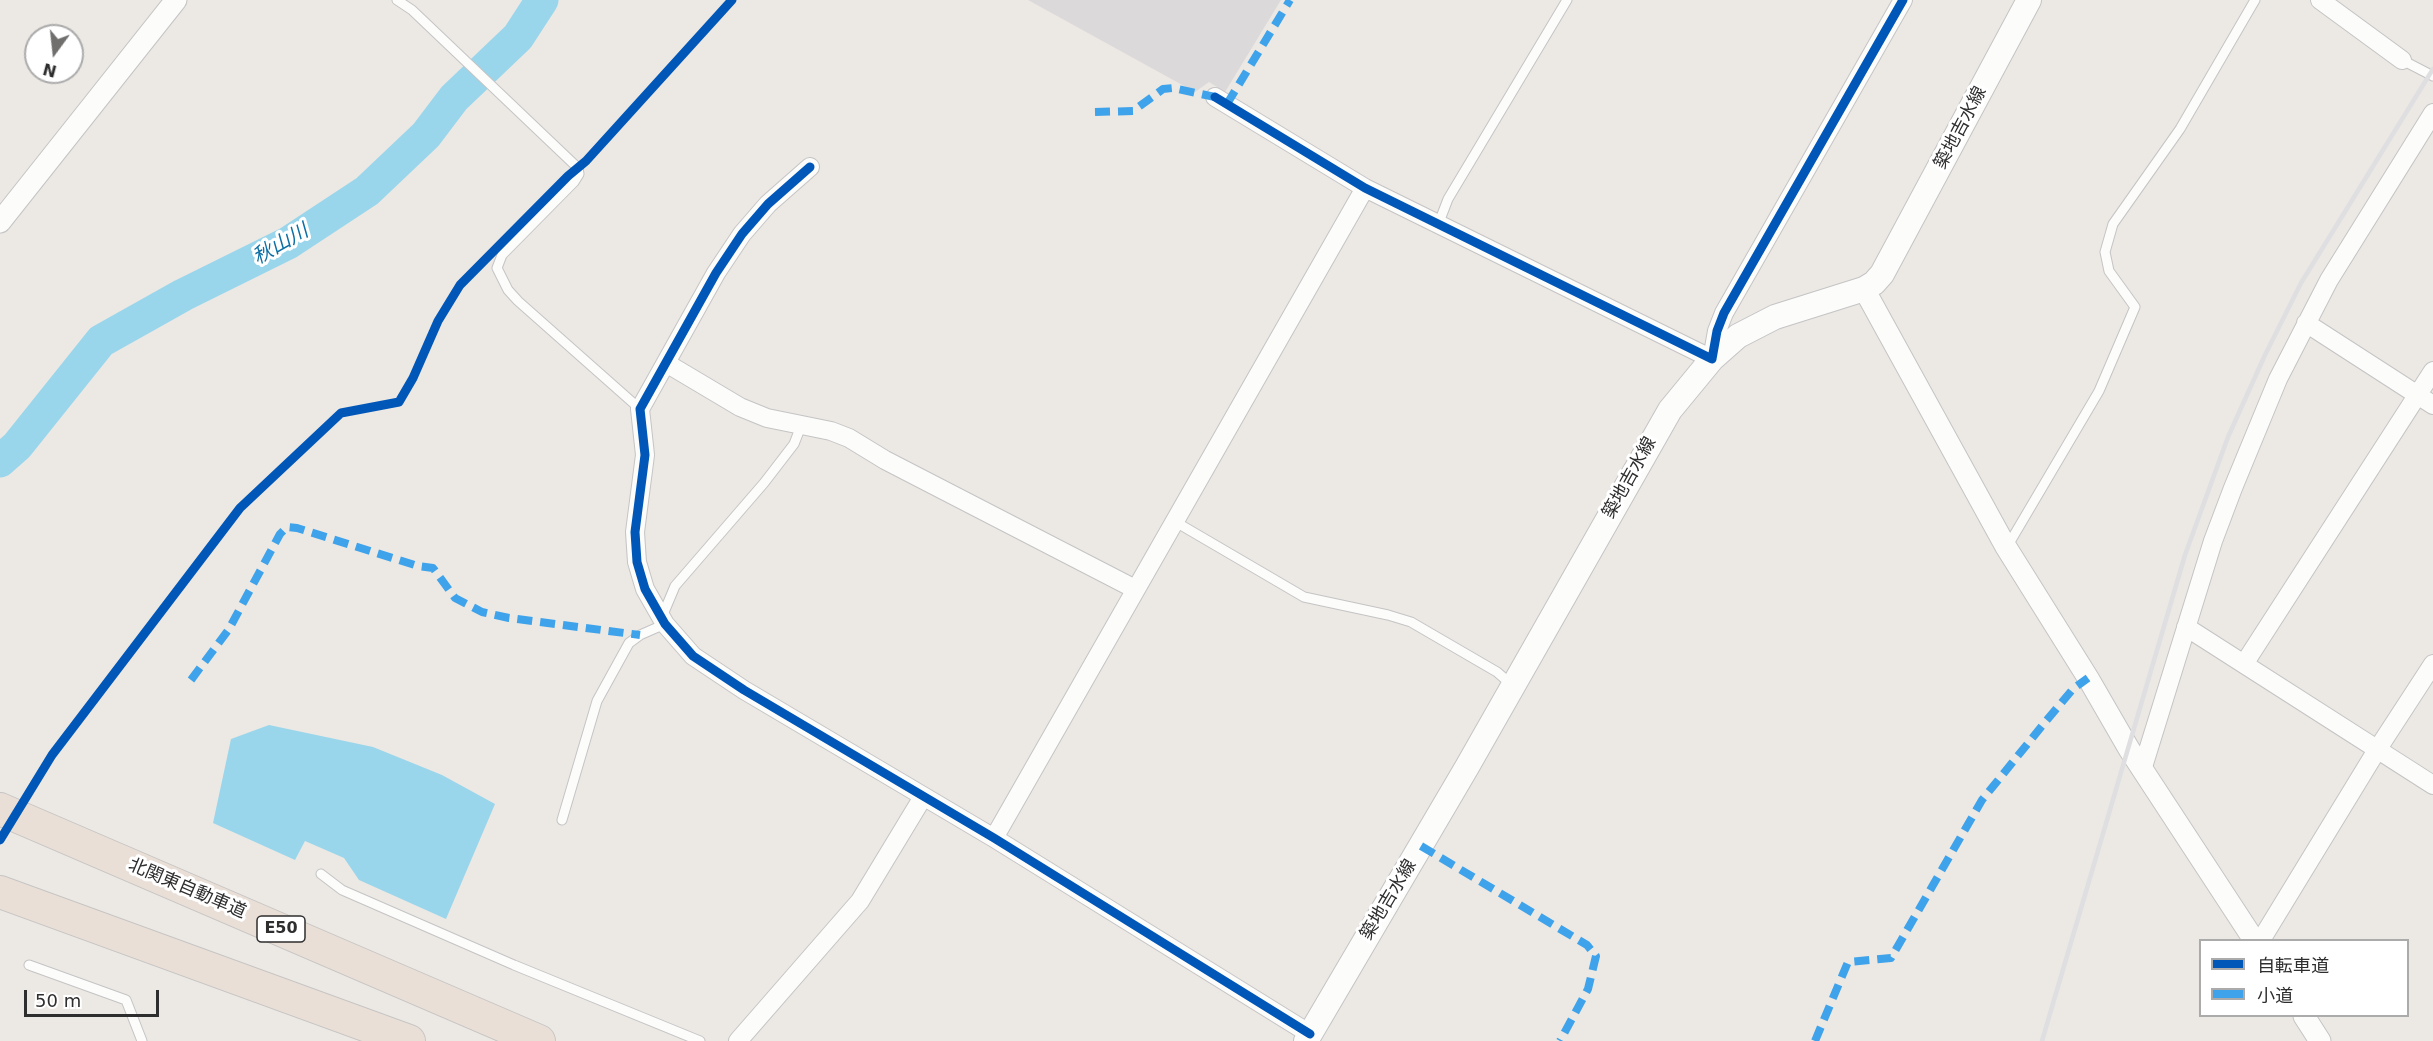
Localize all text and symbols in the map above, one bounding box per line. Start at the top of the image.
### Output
north arrow [24,24,84,84]
text: N [41,59,59,81]
street label: 築地吉水線 [1930,83,1992,173]
water label: 秋山川 [249,220,313,270]
street label: 築地吉水線 [1599,433,1661,523]
street label: 北関東自動車道 [125,854,249,924]
street label: 築地吉水線 [1357,856,1421,944]
road number: E50 [257,916,305,942]
legend [2199,939,2409,1017]
text: 自転車道 [2257,955,2329,976]
scale bar [27,978,162,1016]
text: 小道 [2257,985,2293,1006]
text: 50 m [35,990,81,1011]

